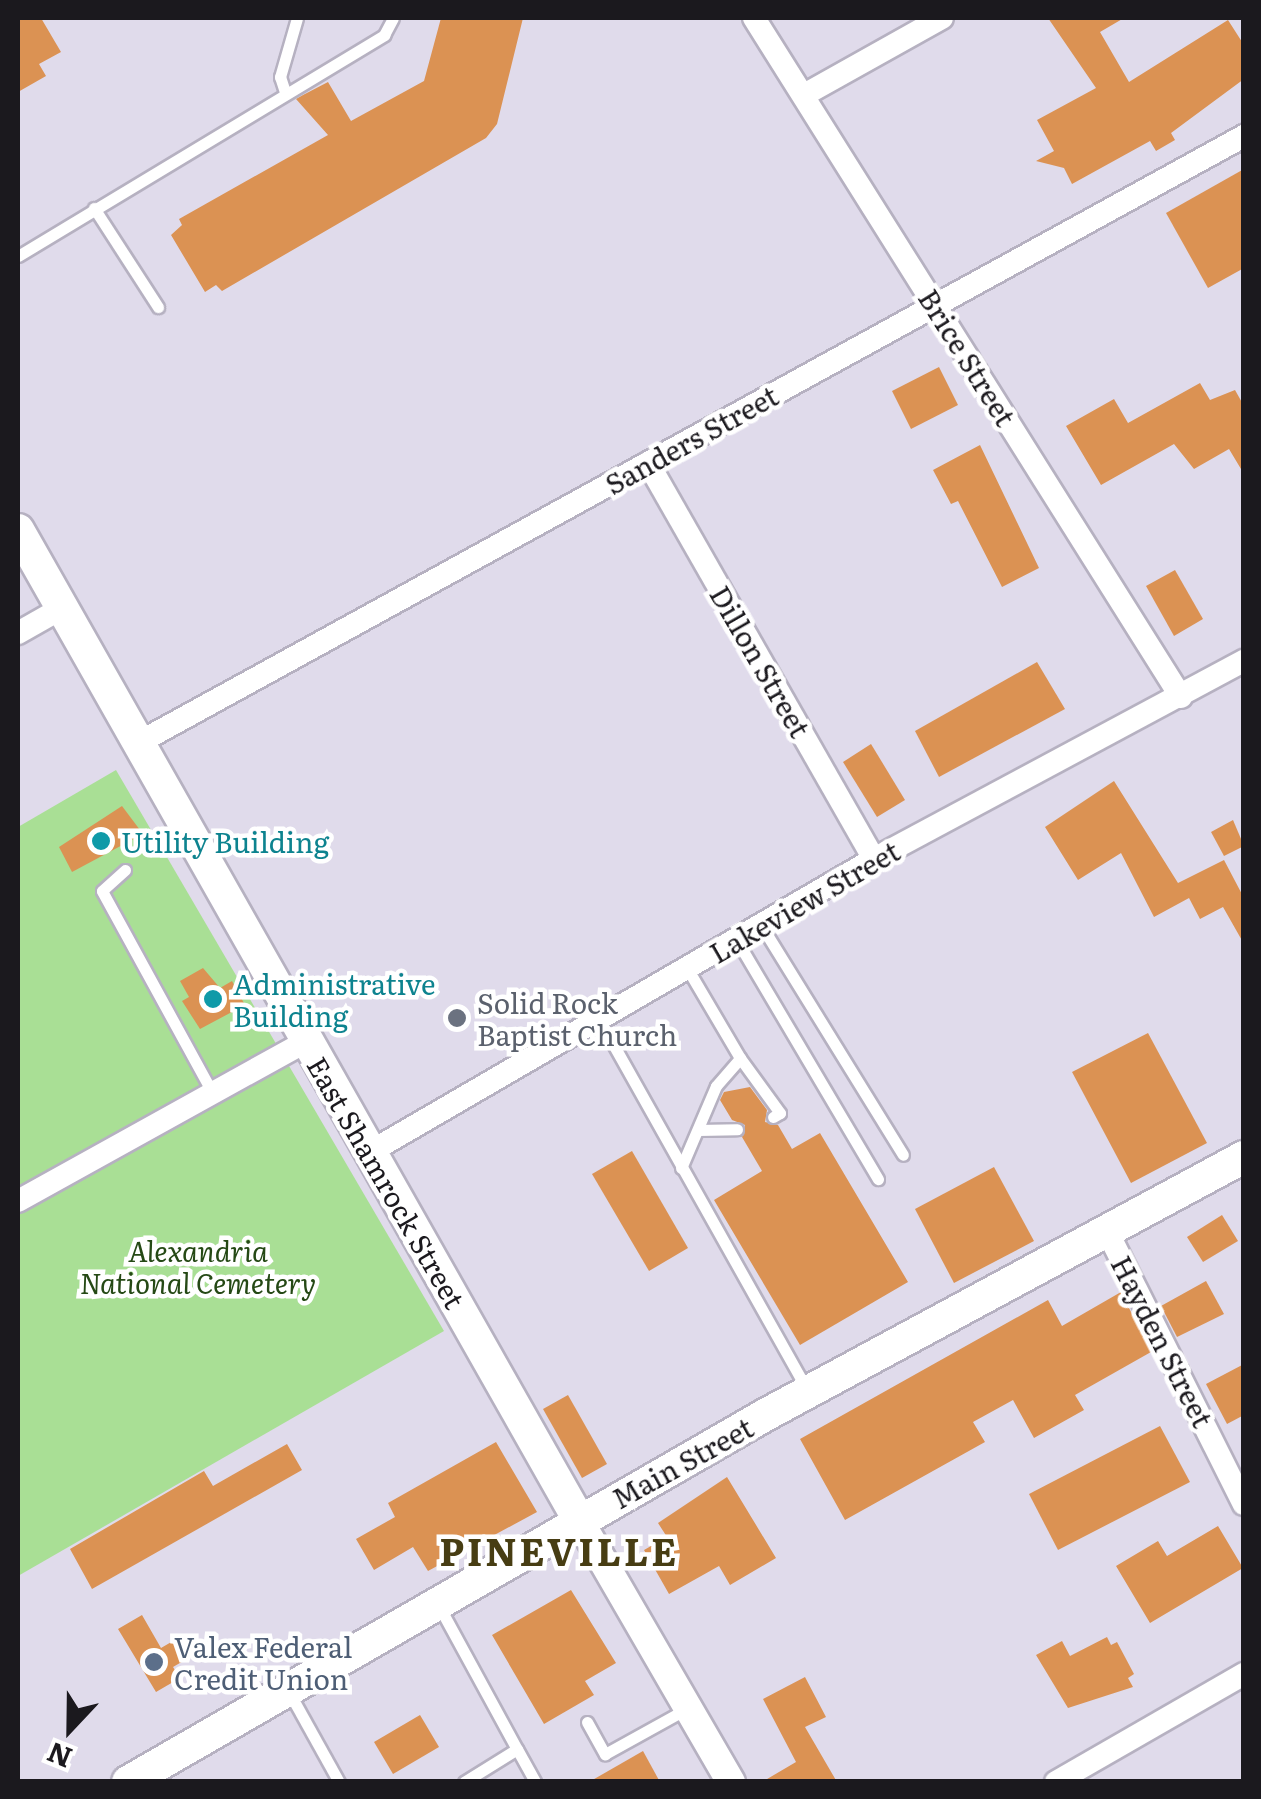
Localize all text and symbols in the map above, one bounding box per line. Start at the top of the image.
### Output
street label: Brice Street [913,282,1023,432]
street label: Sanders Street [599,378,783,500]
street label: Dillon Street [704,579,818,743]
place label: Utility Building [121,824,329,858]
marker: Utility Building [90,830,112,852]
street label: Lakeview Street [703,833,905,969]
place label: Administrative Building [233,966,436,1032]
place label: Solid Rock Baptist Church [477,985,677,1051]
marker: Administrative Building [202,988,224,1010]
marker: Solid Rock Baptist Church [446,1007,468,1029]
street label: East Shamrock Street [301,1050,473,1314]
park label: Alexandria National Cemetery [80,1233,316,1299]
street label: Hayden Street [1105,1250,1221,1432]
street label: Main Street [606,1409,758,1515]
district label: PINEVILLE [439,1527,679,1573]
place label: Valex Federal Credit Union [174,1629,352,1695]
marker: Valex Federal Credit Union [143,1651,165,1673]
north arrow [20,1679,120,1779]
text: N [40,1733,78,1781]

